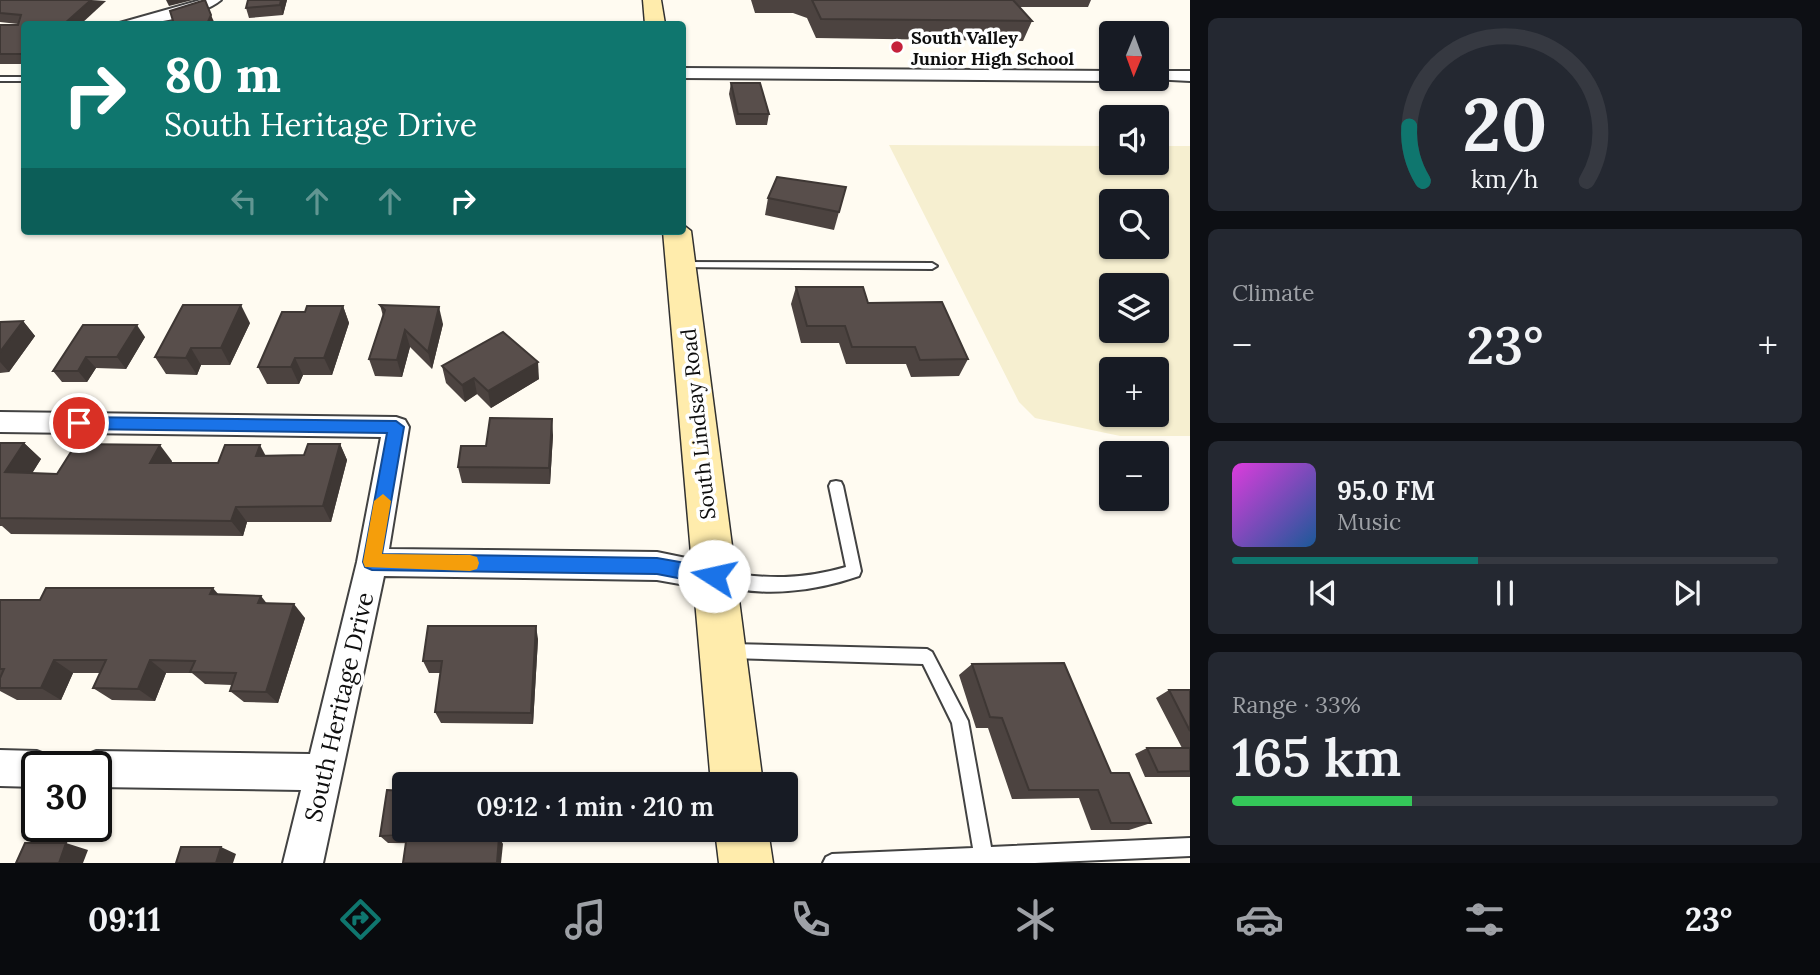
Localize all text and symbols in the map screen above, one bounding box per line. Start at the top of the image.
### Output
north arrow [1099,21,1169,91]
map controls [1099,21,1169,511]
place label: South Valley Junior High School [911,26,1074,70]
marker: South Valley Junior High School [889,39,905,55]
text: 80 m [164,43,281,105]
icon: right [49,49,140,140]
text: 20 [1462,78,1548,171]
text: South Heritage Drive [164,104,477,145]
button: sound [1099,105,1169,175]
text: km/h [1471,162,1539,194]
icon: left [225,182,263,220]
icon: ahead [298,182,336,220]
icon: ahead [371,182,409,220]
icon: right [444,182,482,220]
button: search [1099,189,1169,259]
button: layers [1099,273,1169,343]
text: Climate [1232,278,1314,307]
text: 23° [1467,312,1543,378]
text: − [1232,321,1252,369]
text: + [1758,321,1778,369]
street label: South Lindsay Road [675,327,721,521]
button: + [1099,357,1169,427]
pin [49,393,109,453]
icon: arrive [60,404,98,442]
button: − [1099,441,1169,511]
text: 95.0 FM [1337,474,1435,507]
text: Music [1337,507,1401,536]
position arrow [677,539,751,613]
icon: previous [1304,574,1342,612]
icon: pause [1486,574,1524,612]
icon: next [1668,574,1706,612]
street label: South Heritage Drive [297,589,381,825]
text: Range · 33% [1232,690,1361,719]
text: 165 km [1232,724,1401,790]
speed limit sign: 30 [21,751,112,842]
text: 09:12 · 1 min · 210 m [476,790,714,823]
icon: directions [336,895,385,944]
icon: music [561,895,610,944]
icon: phone [786,895,835,944]
icon: climate [1011,895,1060,944]
icon: car [1235,895,1284,944]
icon: filters [1460,895,1509,944]
text: 09:11 [88,899,161,940]
text: 23° [1685,899,1732,940]

